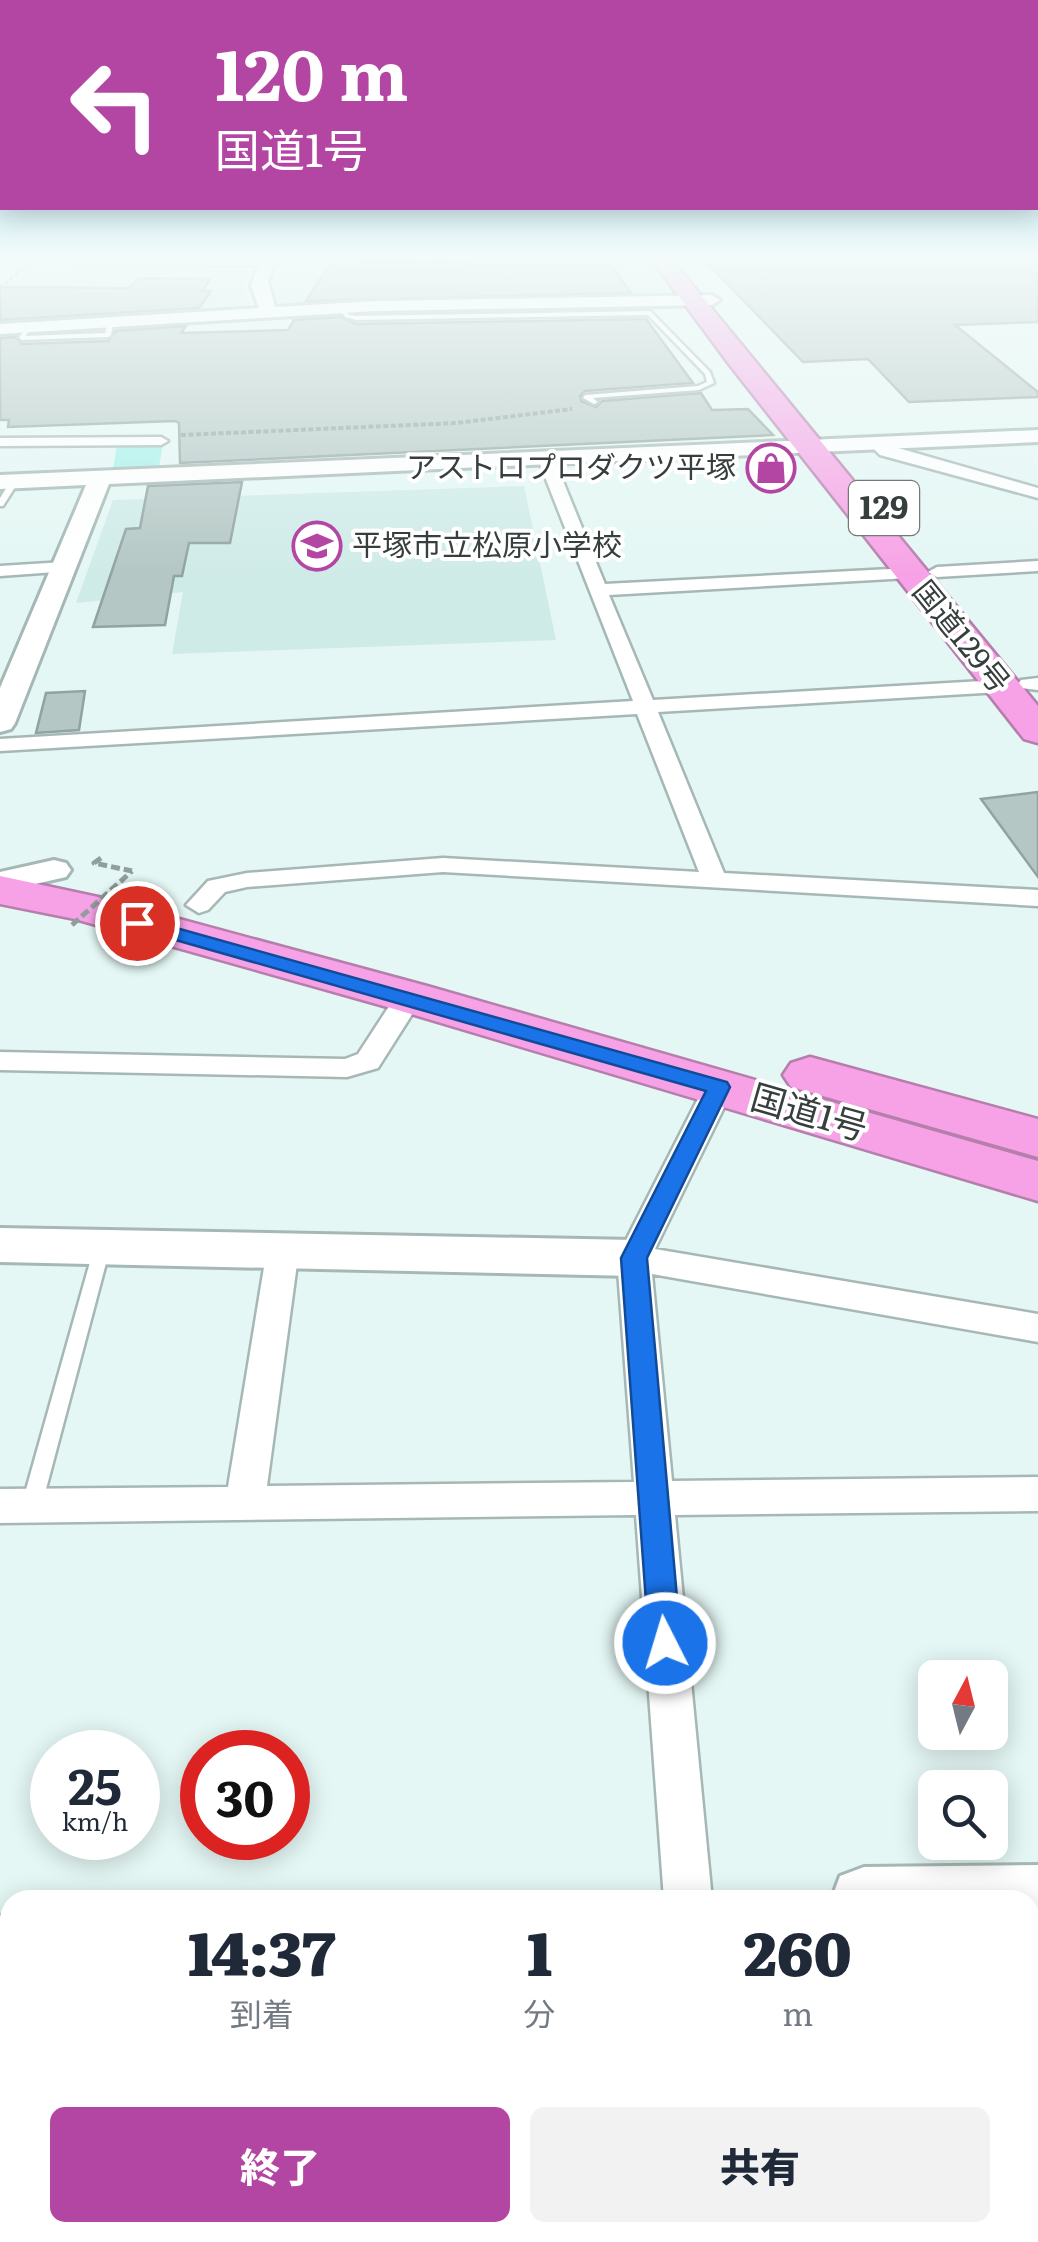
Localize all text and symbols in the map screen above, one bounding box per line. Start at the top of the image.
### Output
text: 120 m [215,19,408,123]
icon: left [50,40,180,170]
text: 国道1号 [215,114,368,181]
shop icon: アストロプロダクツ平塚 [745,442,797,494]
place label: アストロプロダクツ平塚 [406,443,736,487]
road number: 129 [849,481,919,535]
school or university icon: 平塚市立松原小学校 [291,520,343,572]
place label: 平塚市立松原小学校 [352,521,622,565]
street label: 国道129号 [904,570,1022,701]
pin [95,881,180,966]
icon: arrive [110,896,165,951]
street label: 国道1号 [745,1069,874,1152]
position arrow [613,1591,717,1695]
north arrow [918,1660,1008,1750]
map controls [918,1660,1008,1860]
speed limit sign: 30 [180,1730,310,1860]
text: 25 [68,1746,122,1820]
button: search [918,1770,1008,1860]
text: km/h [62,1802,128,1839]
text: 14:37 [188,1905,335,1994]
text: 1 [527,1905,552,1994]
text: 260 [744,1905,852,1994]
text: 到着 [230,1988,294,2036]
text: 分 [523,1988,555,2036]
text: m [782,1988,813,2036]
button: 終了 [50,2107,510,2222]
button: 共有 [530,2107,990,2222]

